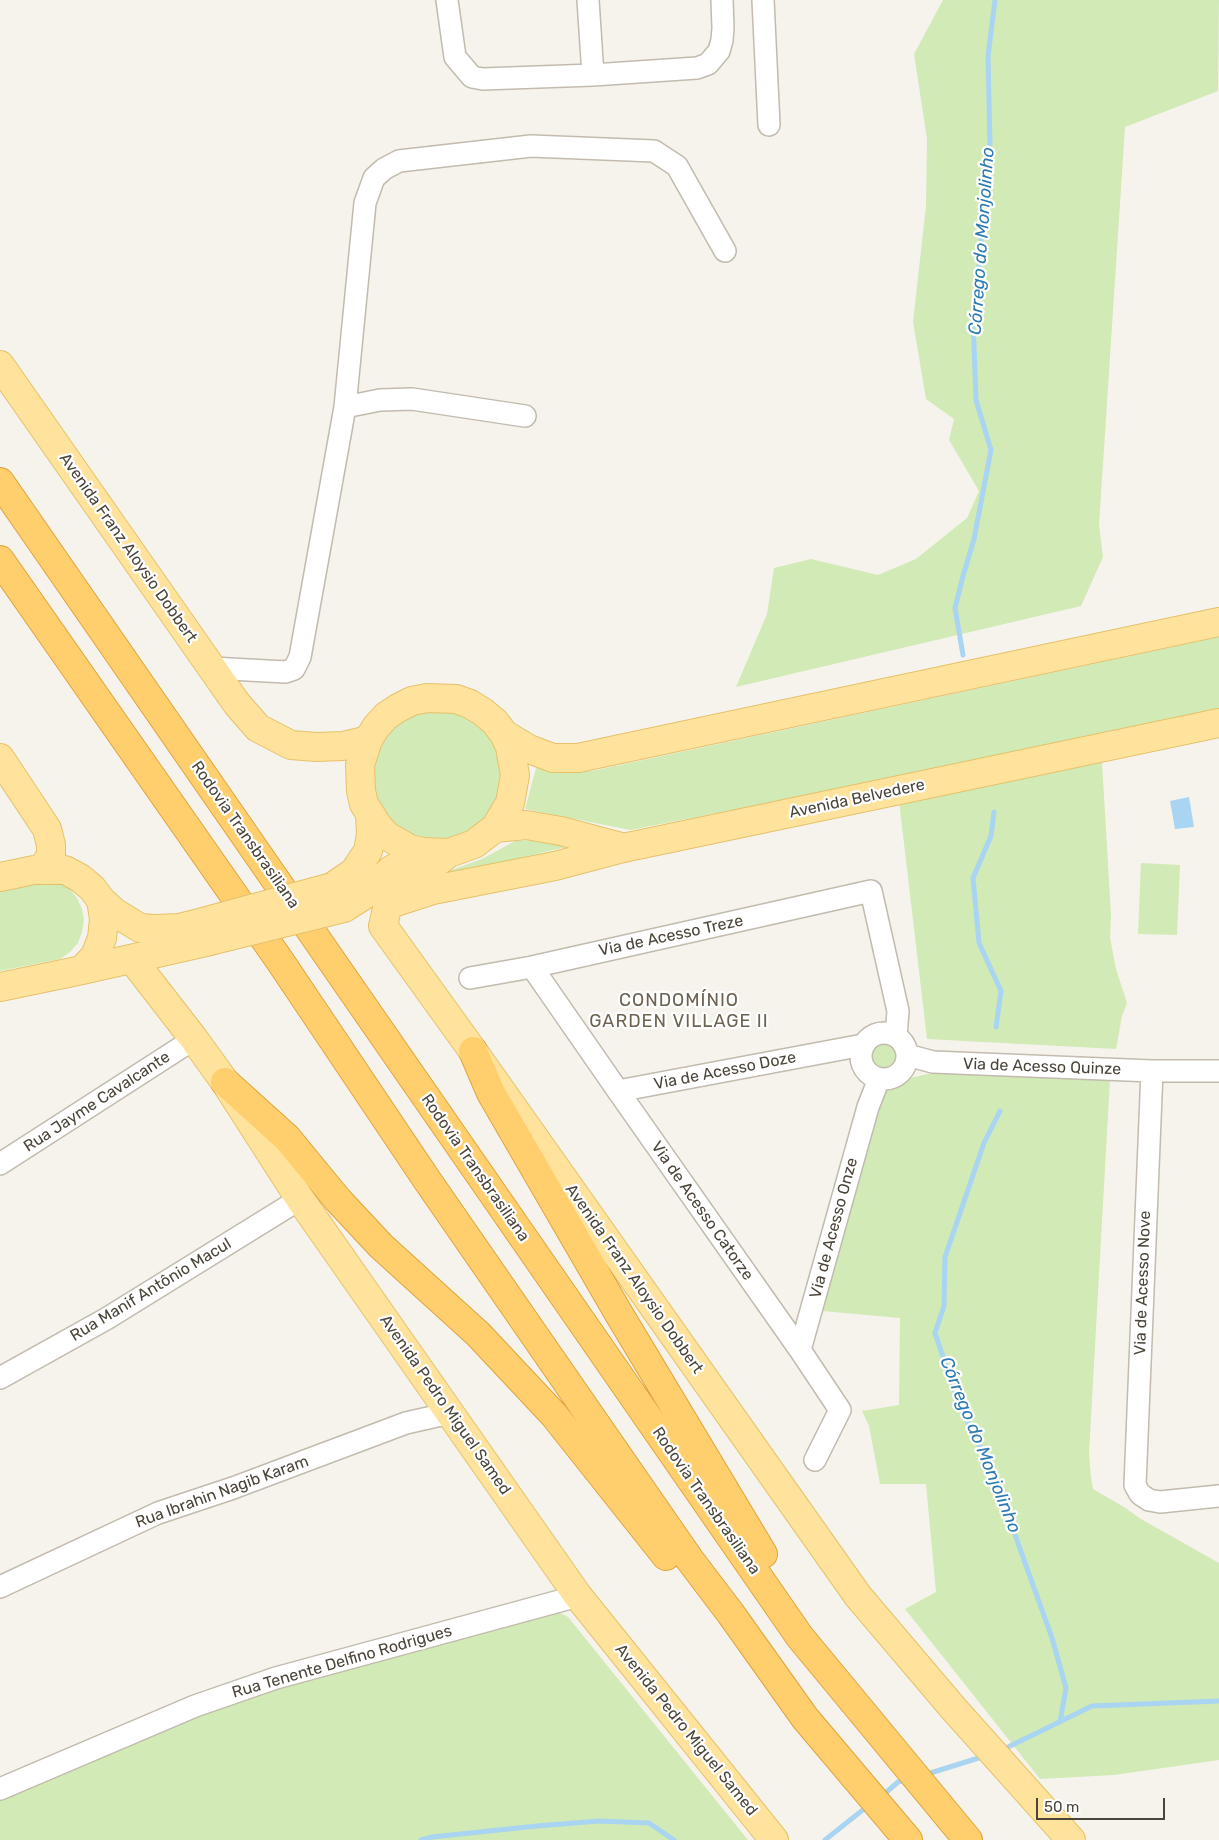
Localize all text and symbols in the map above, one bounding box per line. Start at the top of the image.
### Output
water label: Córrego do Monjolinho [965,146,999,336]
street label: Avenida Franz Aloysio Dobbert [55,450,201,646]
street label: Rodovia Transbrasiliana [187,758,303,912]
street label: Avenida Belvedere [788,775,926,823]
street label: Via de Acesso Treze [597,911,745,961]
district label: CONDOMÍNIO GARDEN VILLAGE II [587,990,771,1032]
street label: Rua Jayme Cavalcante [20,1047,174,1157]
street label: Via de Acesso Doze [652,1048,798,1094]
street label: Via de Acesso Quinze [963,1055,1121,1079]
street label: Rodovia Transbrasiliana [417,1091,533,1245]
street label: Via de Acesso Catorze [647,1138,757,1284]
street label: Via de Acesso Onze [806,1156,862,1300]
street label: Avenida Franz Aloysio Dobbert [561,1181,707,1377]
street label: Via de Acesso Nove [1131,1210,1155,1356]
street label: Rua Manif Antônio Macul [67,1234,235,1346]
street label: Avenida Pedro Miguel Samed [375,1311,515,1499]
water label: Córrego do Monjolinho [935,1354,1025,1536]
street label: Rodovia Transbrasiliana [648,1424,764,1578]
street label: Rua Ibrahin Nagib Karam [133,1452,311,1532]
street label: Rua Tenente Delfino Rodrigues [230,1621,454,1703]
street label: Avenida Pedro Miguel Samed [611,1640,761,1820]
scale bar [1039,1788,1168,1820]
text: 50 m [1044,1798,1079,1816]

